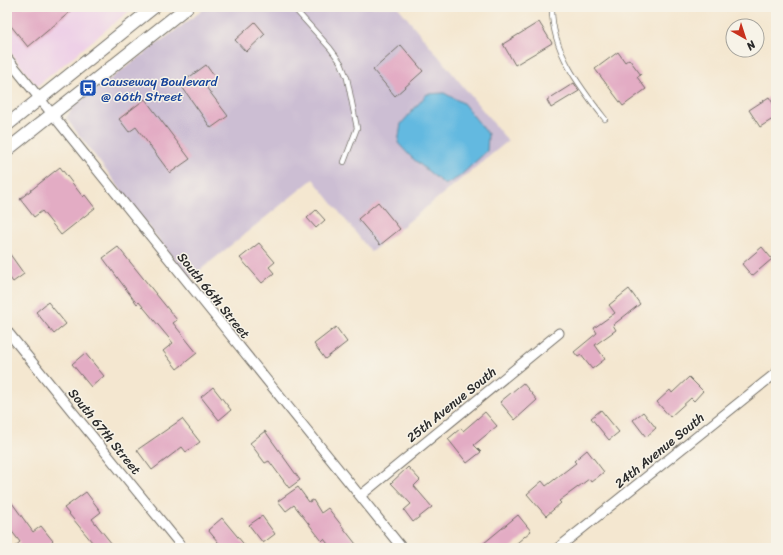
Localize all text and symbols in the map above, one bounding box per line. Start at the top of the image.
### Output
north arrow [725,18,765,58]
text: N [742,35,761,55]
place label: Causeway Boulevard @ 66th Street [101,70,218,108]
bus stop icon: Causeway Boulevard @ 66th Street [78,78,98,98]
street label: South 66th Street [171,247,256,344]
street label: 25th Avenue South [401,361,502,448]
street label: South 67th Street [62,383,147,480]
street label: 24th Avenue South [609,407,710,494]

